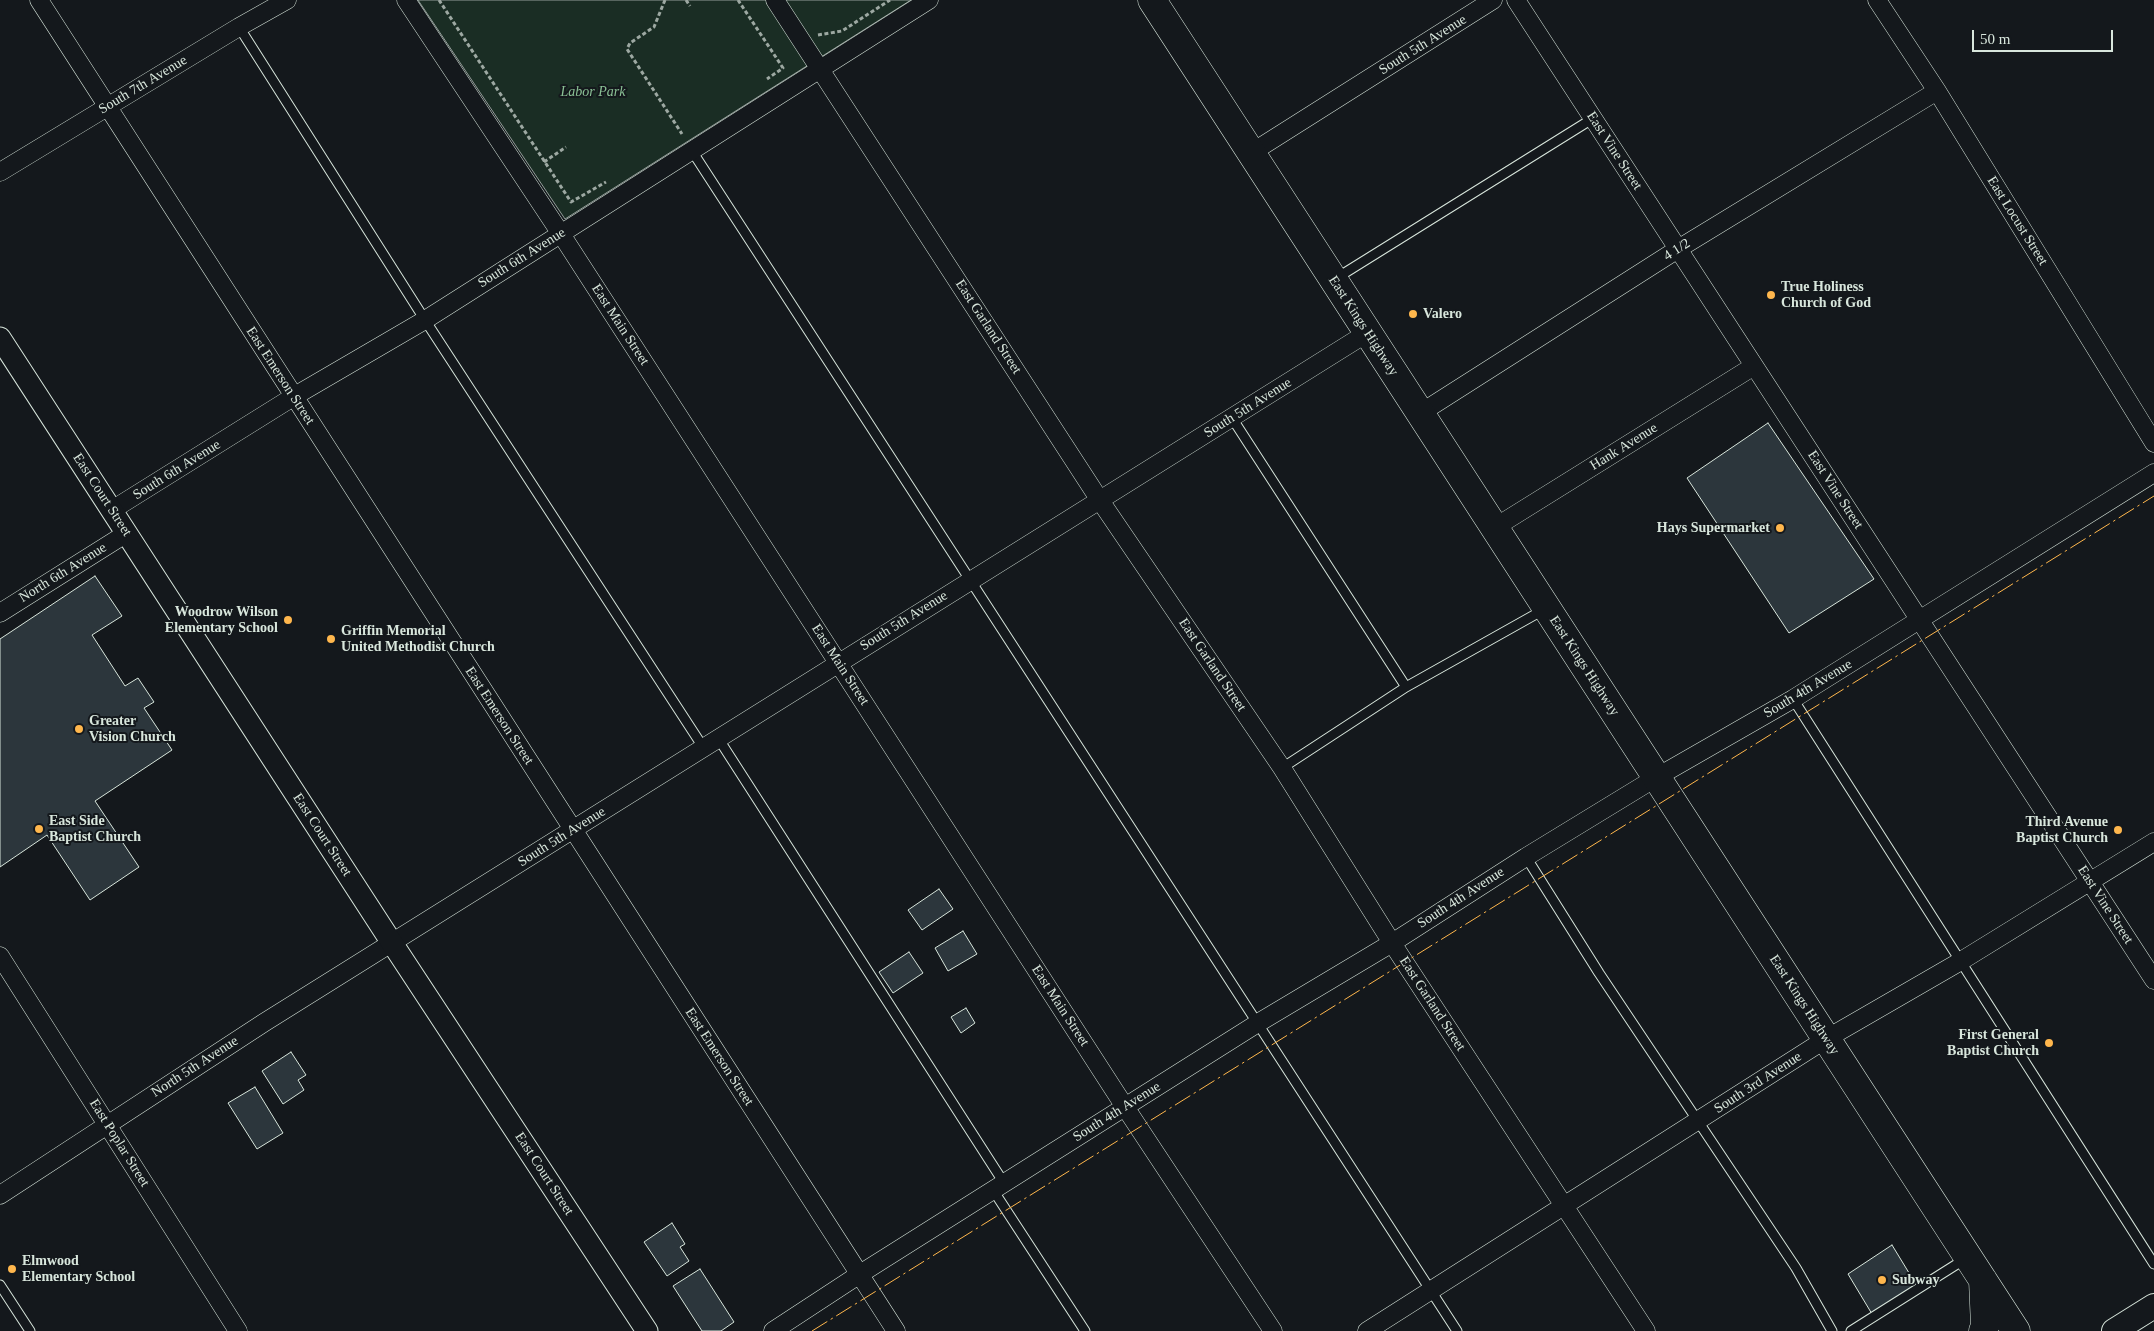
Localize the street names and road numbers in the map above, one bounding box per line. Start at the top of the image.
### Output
street label: South 5th Avenue [1376,11,1470,79]
street label: South 7th Avenue [96,52,190,118]
street label: East Vine Street [1582,109,1646,193]
street label: East Locust Street [1983,173,2051,269]
street label: South 6th Avenue [475,224,569,292]
street label: 4 1/2 [1661,235,1693,265]
street label: East Kings Highway [1324,273,1402,379]
street label: East Garland Street [951,277,1025,377]
street label: East Main Street [588,281,652,369]
street label: East Emerson Street [242,324,318,428]
street label: South 5th Avenue [1201,374,1295,442]
street label: Hank Avenue [1587,420,1661,474]
street label: South 6th Avenue [130,436,224,504]
street label: East Vine Street [1803,448,1867,532]
street label: East Court Street [69,450,135,540]
street label: North 6th Avenue [16,539,110,607]
street label: South 5th Avenue [857,587,951,655]
street label: East Kings Highway [1545,613,1623,719]
street label: East Garland Street [1175,615,1249,715]
street label: East Main Street [808,621,872,709]
street label: South 4th Avenue [1761,656,1855,722]
street label: East Emerson Street [461,664,537,768]
street label: East Court Street [289,790,355,880]
street label: South 5th Avenue [515,803,609,871]
street label: East Vine Street [2073,863,2137,947]
street label: South 4th Avenue [1414,864,1508,932]
street label: East Kings Highway [1765,952,1843,1058]
street label: East Garland Street [1395,954,1469,1054]
street label: East Main Street [1028,962,1092,1050]
street label: East Emerson Street [681,1005,757,1109]
street label: North 5th Avenue [148,1033,242,1101]
street label: South 3rd Avenue [1711,1048,1805,1118]
street label: South 4th Avenue [1070,1078,1164,1146]
street label: East Poplar Street [85,1096,153,1190]
street label: East Court Street [511,1129,577,1219]

